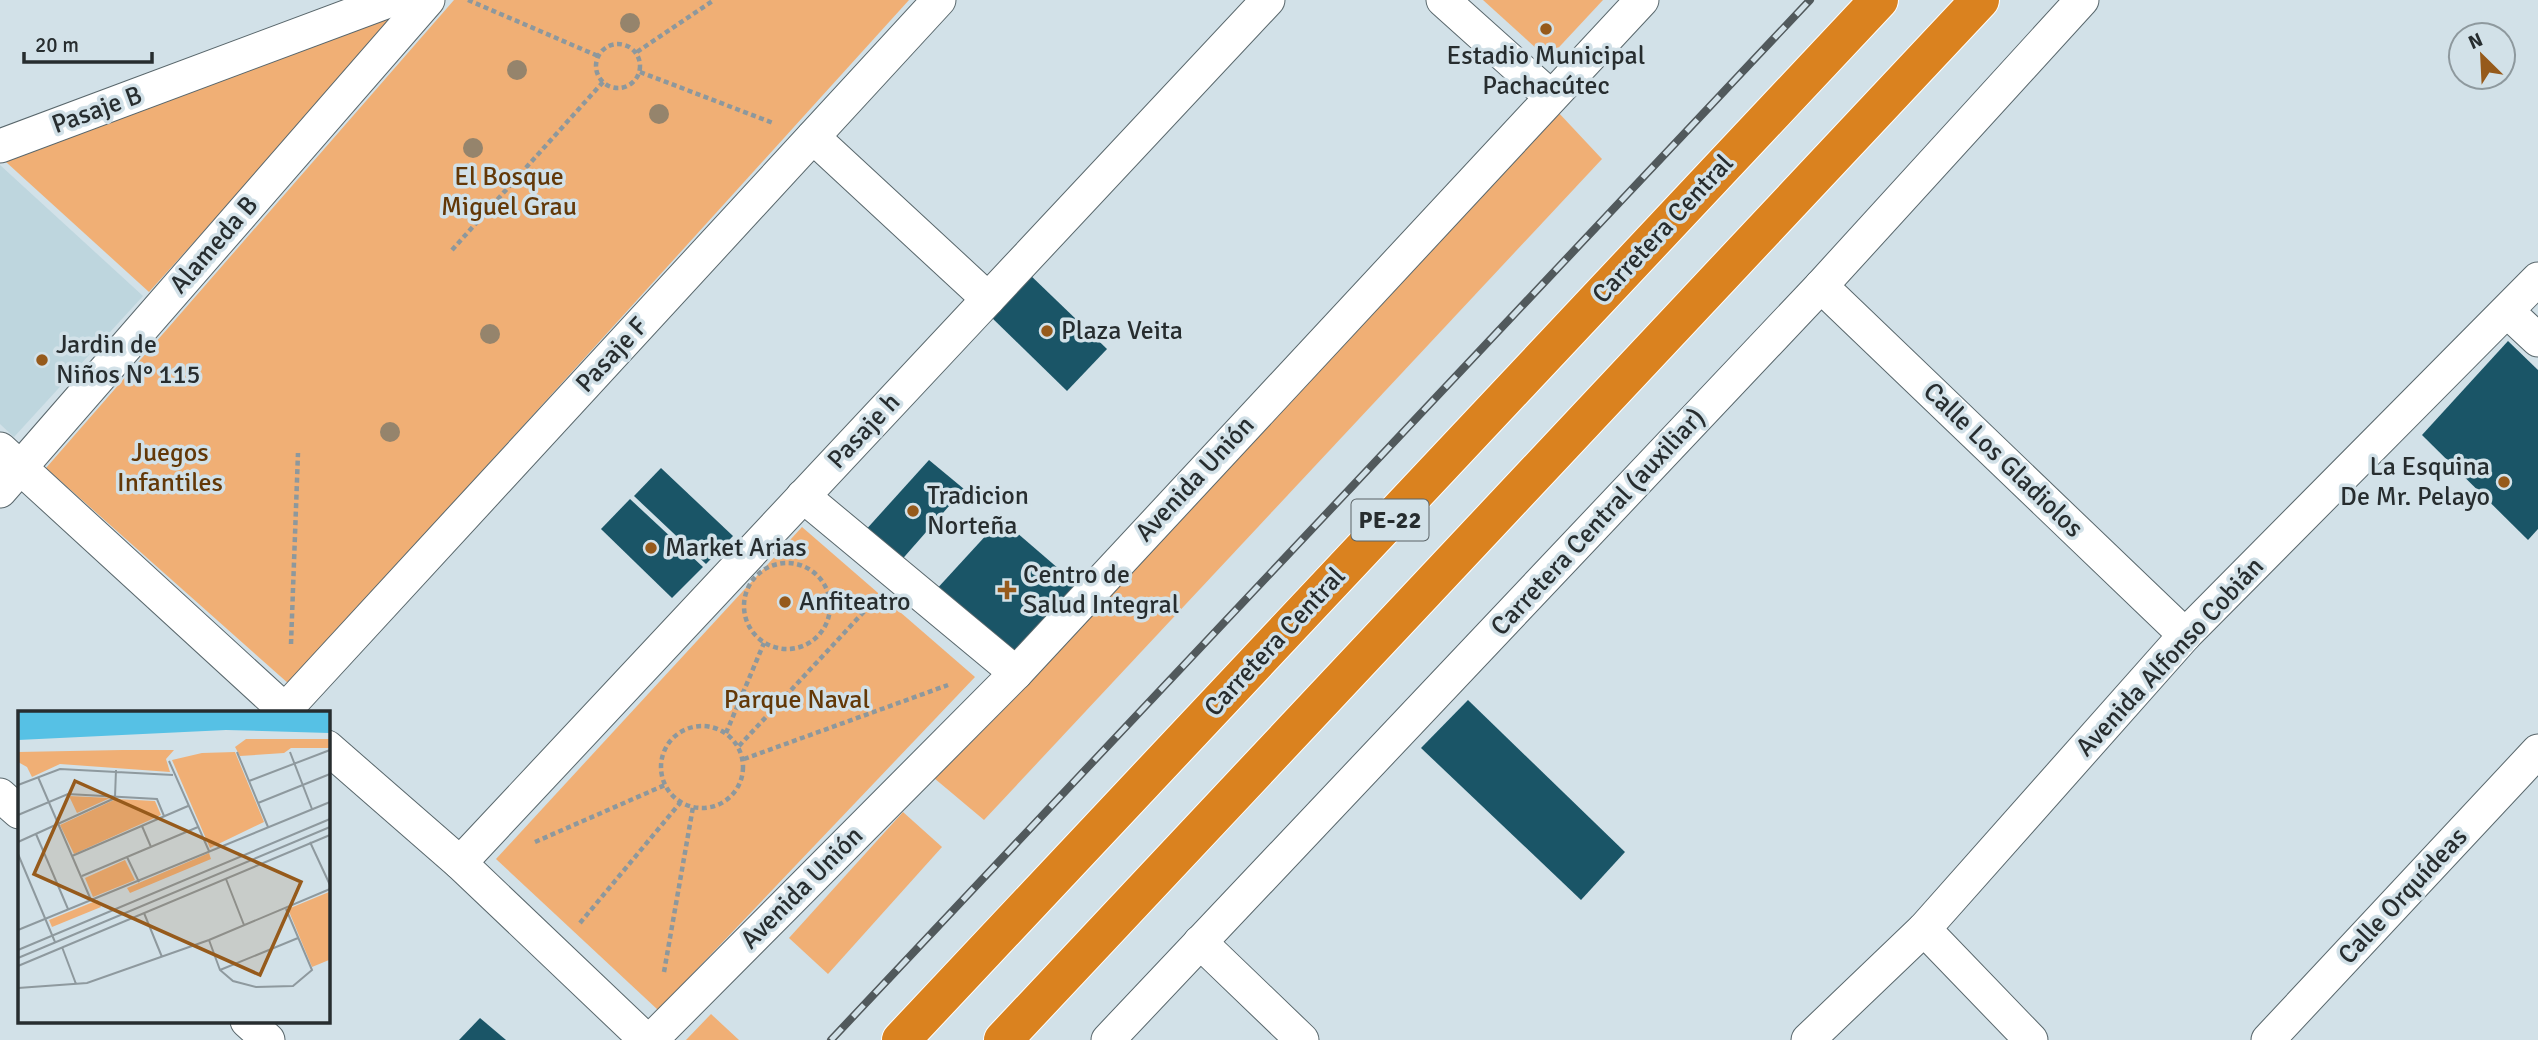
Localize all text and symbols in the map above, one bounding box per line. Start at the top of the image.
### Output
scale bar [24,21,152,65]
marker: Estadio Municipal Pachacútec [1538,21,1554,37]
north arrow [2447,21,2517,91]
text: N [2465,28,2486,55]
text: 20 m [35,32,79,58]
place label: Estadio Municipal Pachacútec [1447,40,1645,102]
street label: Pasaje B [48,79,146,141]
street label: Carretera Central [1586,148,1740,310]
park label: El Bosque Miguel Grau [441,161,577,223]
street label: Alameda B [163,190,265,300]
street label: Pasaje F [569,311,655,399]
place label: Plaza Veita [1061,315,1183,347]
marker: Plaza Veita [1039,323,1055,339]
place label: Jardin de Niños N° 115 [56,329,201,391]
marker: Jardin de Niños N° 115 [34,352,50,368]
street label: Calle Los Gladiolos [1916,376,2090,544]
street label: Pasaje h [821,386,907,476]
street label: Carretera Central (auxiliar) [1484,402,1712,642]
street label: Avenida Unión [1129,409,1261,549]
park label: Juegos Infantiles [117,437,223,499]
place label: La Esquina De Mr. Pelayo [2340,451,2490,513]
marker: La Esquina De Mr. Pelayo [2496,474,2512,490]
place label: Tradicion Norteña [927,480,1029,542]
road number: PE-22 [1352,500,1428,540]
marker: Tradicion Norteña [905,503,921,519]
place label: Market Arias [665,532,807,564]
marker: Market Arias [643,540,659,556]
street label: Avenida Alfonso Cobián [2069,551,2271,763]
place label: Centro de Salud Integral [1023,559,1179,621]
street label: Carretera Central [1198,561,1352,723]
marker: Centro de Salud Integral [997,580,1017,600]
place label: Anfiteatro [799,586,911,618]
marker: Anfiteatro [777,594,793,610]
park label: Parque Naval [724,684,870,716]
inset map [18,711,329,1023]
street label: Avenida Unión [734,820,870,956]
street label: Calle Orquídeas [2332,821,2474,971]

